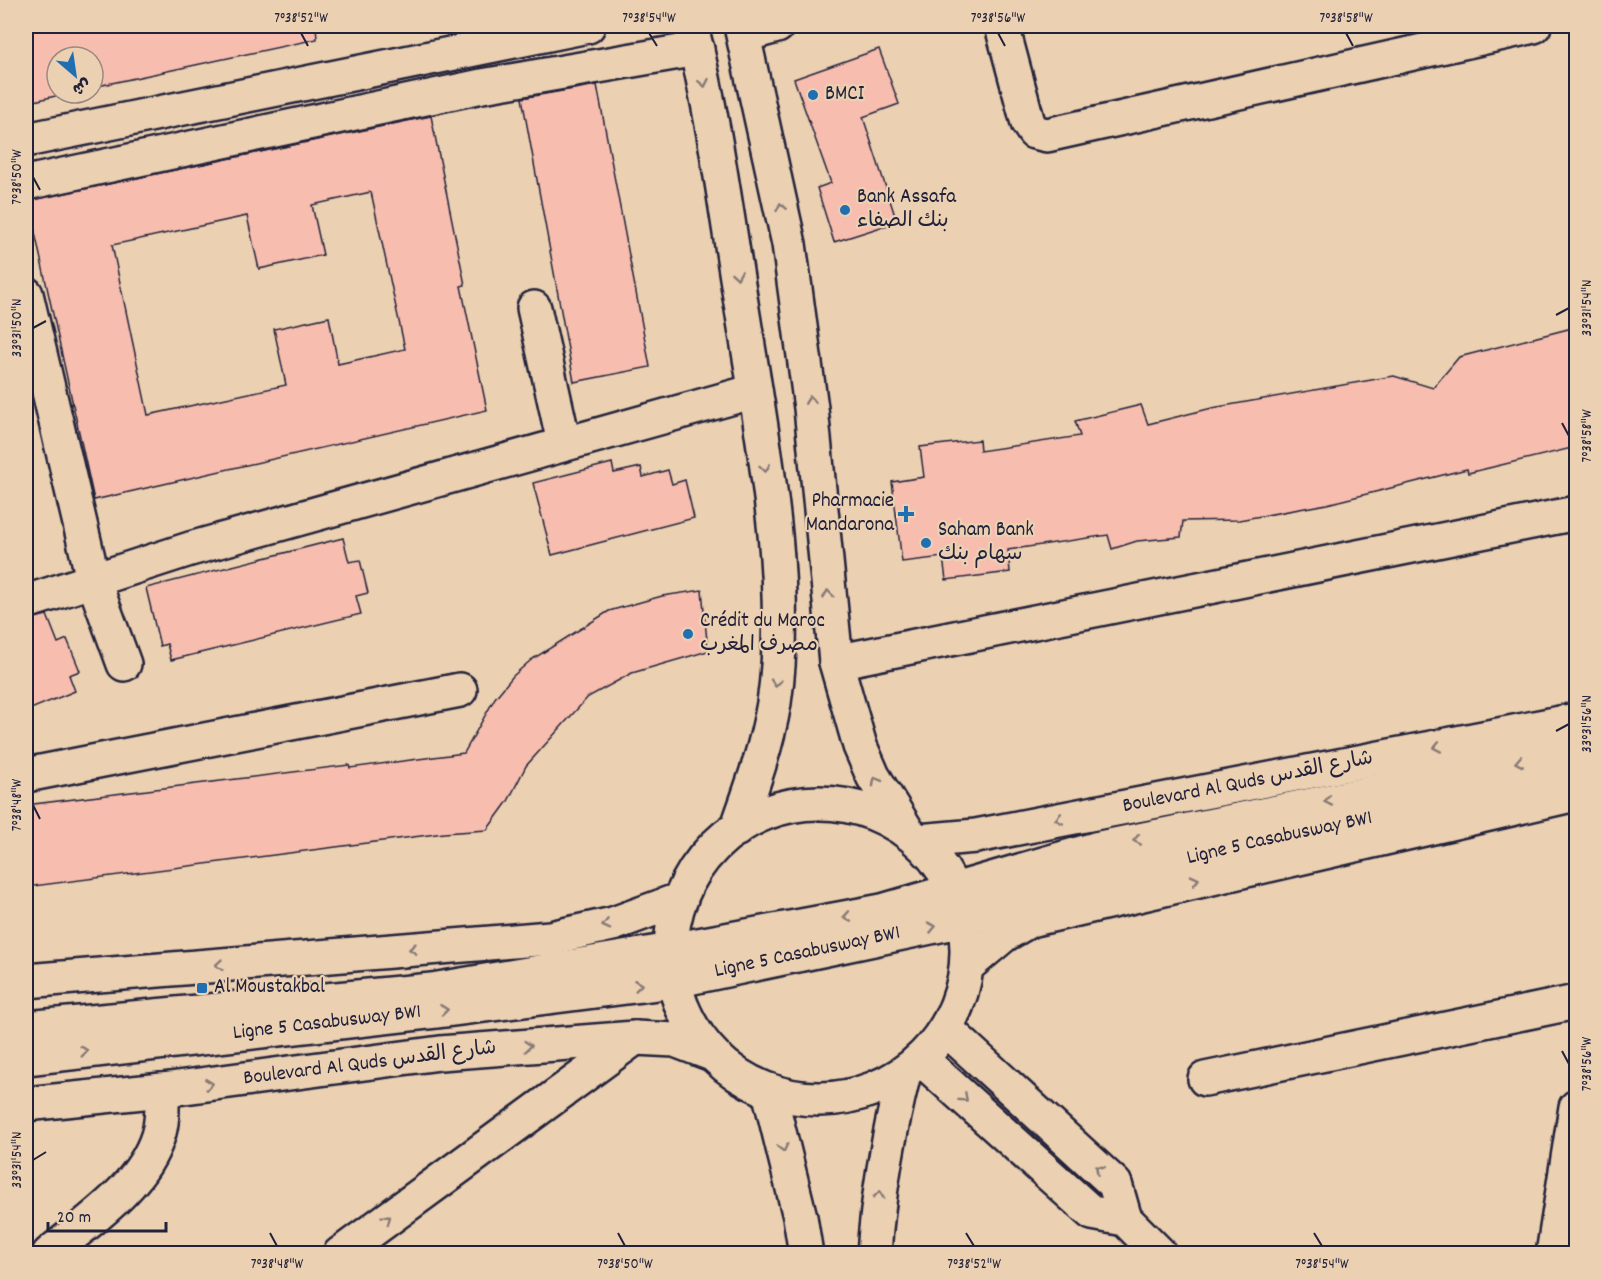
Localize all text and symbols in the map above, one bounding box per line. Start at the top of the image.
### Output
text: 7°38'52"W [274,8,328,30]
text: 7°38'54"W [622,8,676,30]
text: 7°38'56"W [971,8,1026,30]
text: 7°38'58"W [1319,8,1373,30]
north arrow [45,45,105,105]
text: ش [68,72,94,100]
one-way arrow [697,77,710,87]
place label: BMCI [825,80,865,110]
marker: BMCI [806,88,820,102]
text: 7°38'50"W [7,149,29,205]
place label: Bank Assafa بنك الصفاء [857,183,957,237]
one-way arrow [775,202,788,212]
marker: Bank Assafa بنك الصفاء [838,203,852,217]
one-way arrow [730,270,742,279]
text: 33°31'54"N [1577,280,1599,336]
text: 33°31'50"N [7,299,29,357]
one-way arrow [804,395,816,404]
text: 7°38'58"W [1577,409,1599,463]
one-way arrow [759,463,771,472]
place label: Pharmacie Mandarona [806,487,895,541]
marker: Pharmacie Mandarona [899,507,913,521]
place label: Saham Bank سهام بنك [938,516,1034,570]
marker: Saham Bank سهام بنك [919,536,933,550]
one-way arrow [822,589,835,598]
place label: Crédit du Maroc مصرف المغرب [700,607,825,661]
marker: Crédit du Maroc مصرف المغرب [681,627,695,641]
one-way arrow [770,678,783,687]
text: 33°31'56"N [1577,695,1599,753]
one-way arrow [1432,740,1442,753]
street label: Boulevard Al Quds شارع القدس [1120,744,1376,822]
one-way arrow [1514,755,1524,768]
one-way arrow [872,777,884,787]
text: 7°38'48"W [7,778,29,831]
one-way arrow [1323,794,1333,807]
street label: Ligne 5 Casabusway BW1 [1184,804,1375,874]
one-way arrow [1055,812,1065,825]
one-way arrow [1132,833,1142,846]
one-way arrow [1189,875,1199,888]
one-way arrow [843,910,853,923]
one-way arrow [601,918,612,930]
street label: Ligne 5 Casabusway BW1 [712,919,903,987]
one-way arrow [927,921,937,934]
one-way arrow [408,942,417,955]
one-way arrow [214,958,223,971]
place label: Al Moustakbal [214,973,325,1003]
one-way arrow [633,980,642,992]
marker: Al Moustakbal [195,981,209,995]
street label: Ligne 5 Casabusway BW1 [231,998,423,1049]
one-way arrow [440,1005,449,1017]
street label: Boulevard Al Quds شارع القدس [242,1034,498,1094]
text: 7°38'56"W [1577,1036,1599,1091]
one-way arrow [523,1040,532,1053]
one-way arrow [79,1045,88,1058]
one-way arrow [204,1078,213,1090]
one-way arrow [958,1091,968,1102]
text: 33°31'54"N [7,1132,29,1188]
one-way arrow [776,1142,788,1153]
one-way arrow [1095,1165,1105,1176]
one-way arrow [872,1191,885,1200]
scale bar [48,1195,166,1233]
text: 20 m [57,1206,91,1231]
one-way arrow [380,1215,391,1226]
text: 7°38'48"W [251,1254,304,1276]
text: 7°38'50"W [597,1254,653,1276]
text: 7°38'52"W [947,1254,1001,1276]
text: 7°38'54"W [1295,1254,1349,1276]

